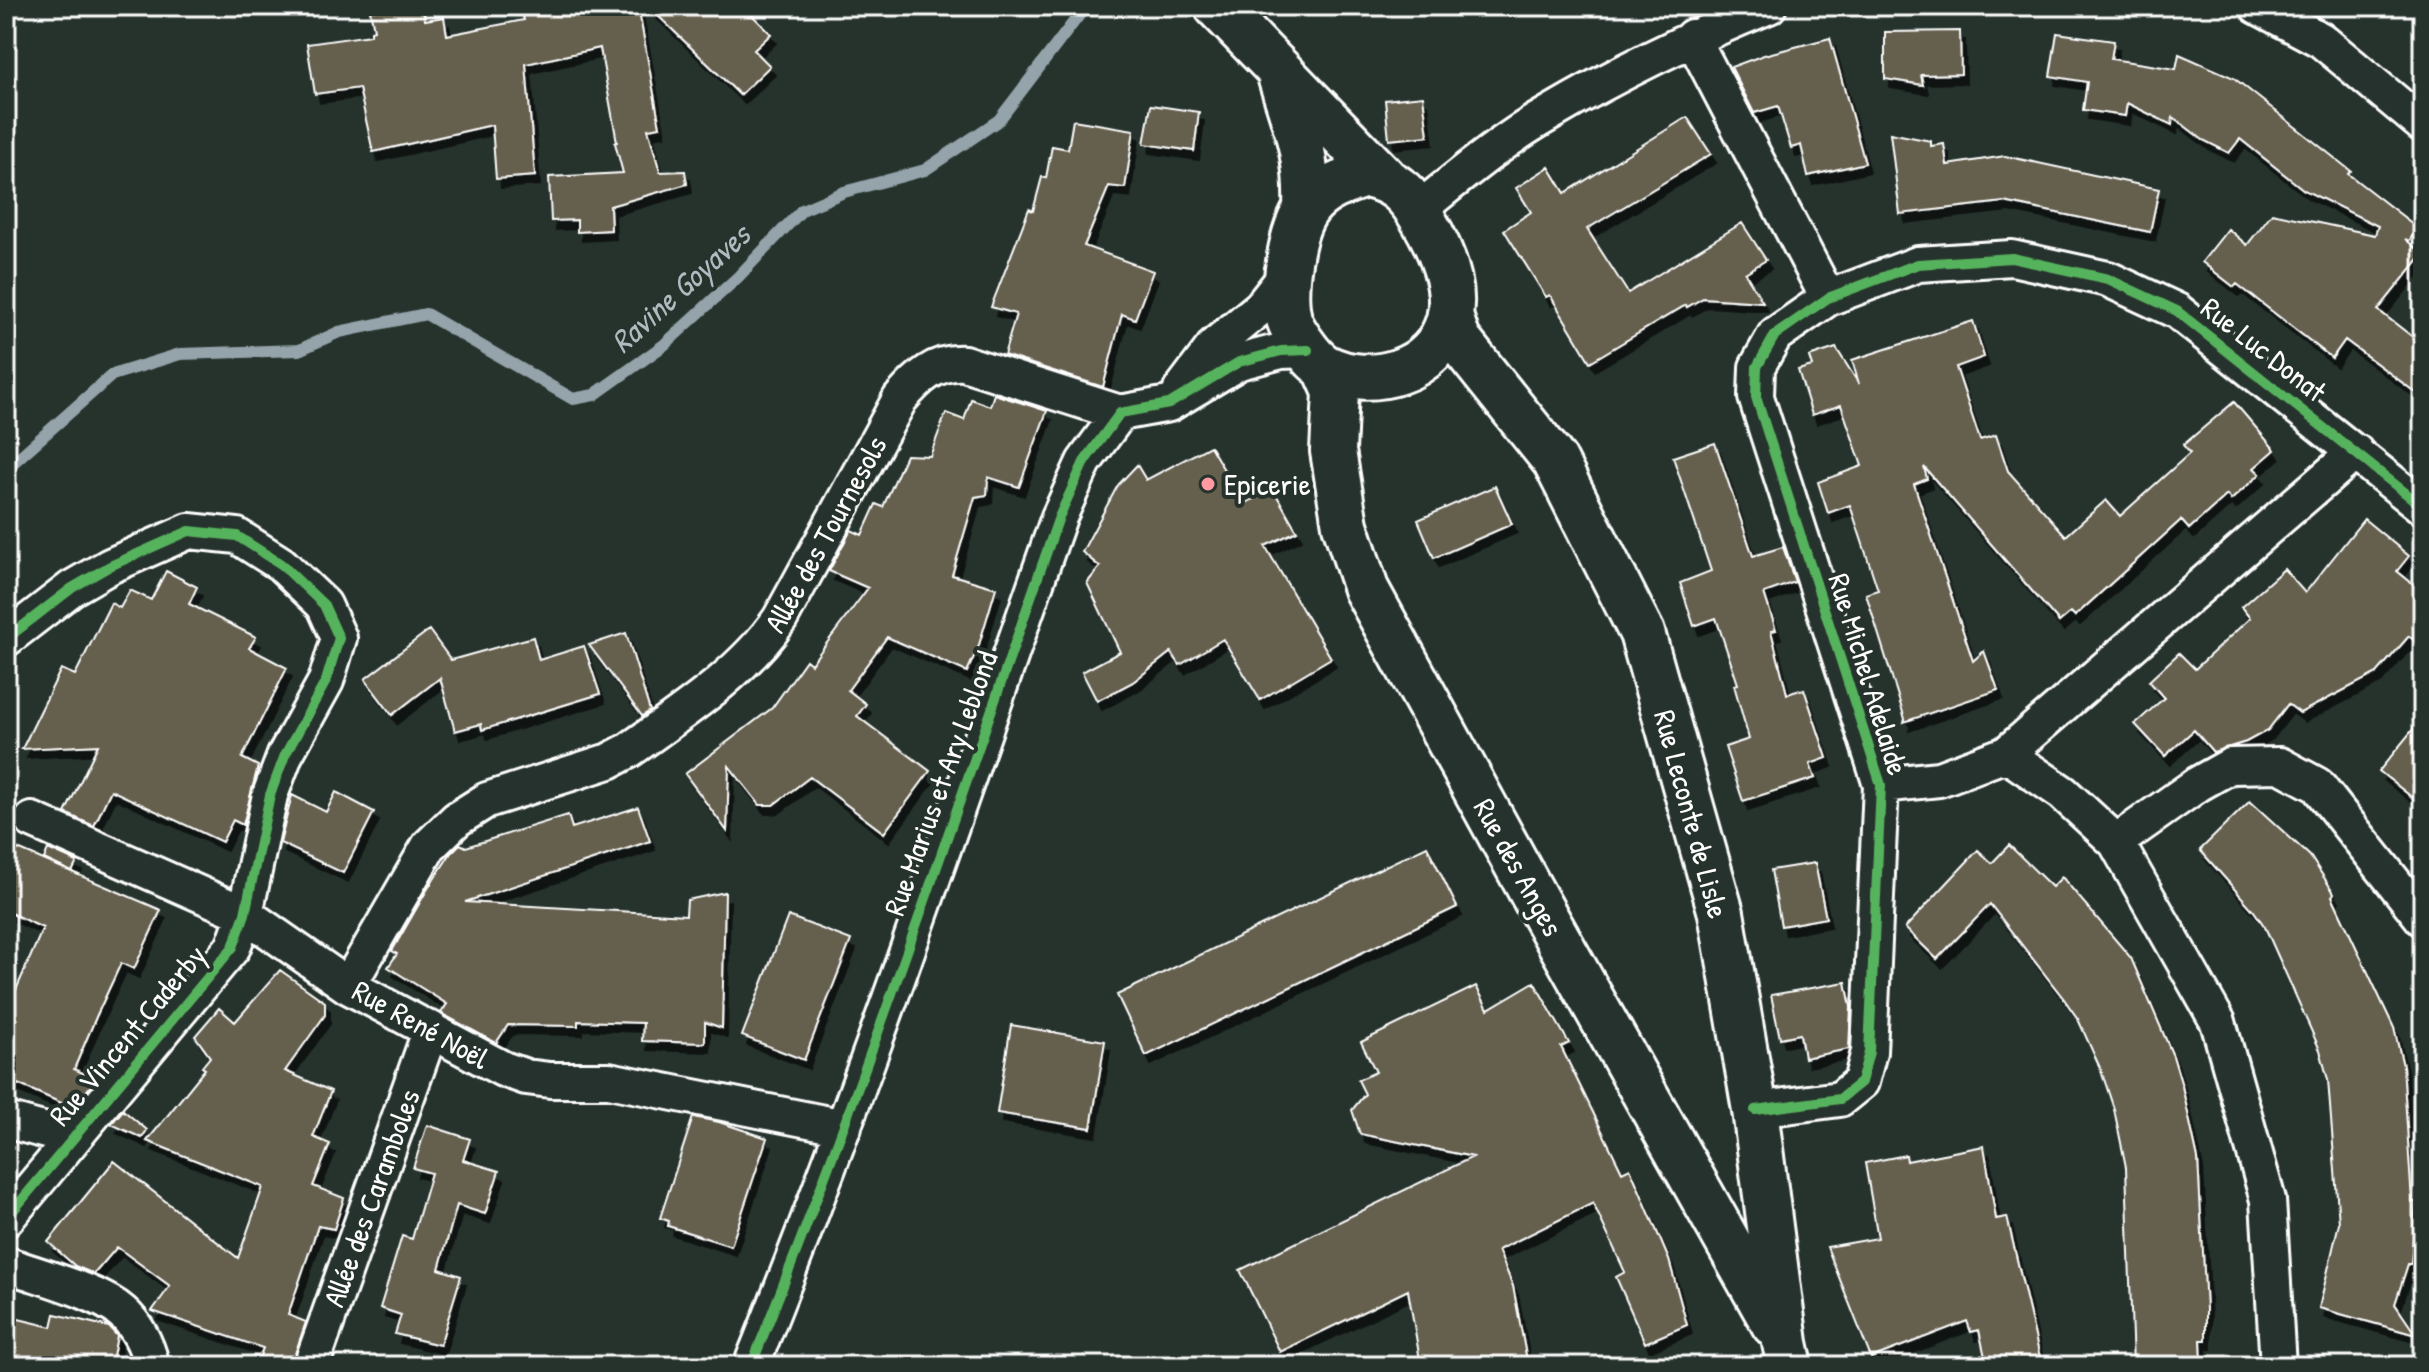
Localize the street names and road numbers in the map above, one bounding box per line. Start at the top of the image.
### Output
street label: Rue Luc Donat [2193,288,2335,411]
street label: Allée des Tournesols [754,429,896,639]
street label: Rue Michel Adelaide [1819,568,1919,780]
street label: Rue Marius et Ary Leblond [874,645,1007,921]
street label: Rue Leconte de Lisle [1645,706,1739,923]
street label: Rue des Anges [1465,791,1573,943]
street label: Rue Vincent Caderby [40,936,214,1134]
street label: Rue René Noël [346,970,496,1078]
street label: Allée des Caramboles [313,1084,429,1312]

